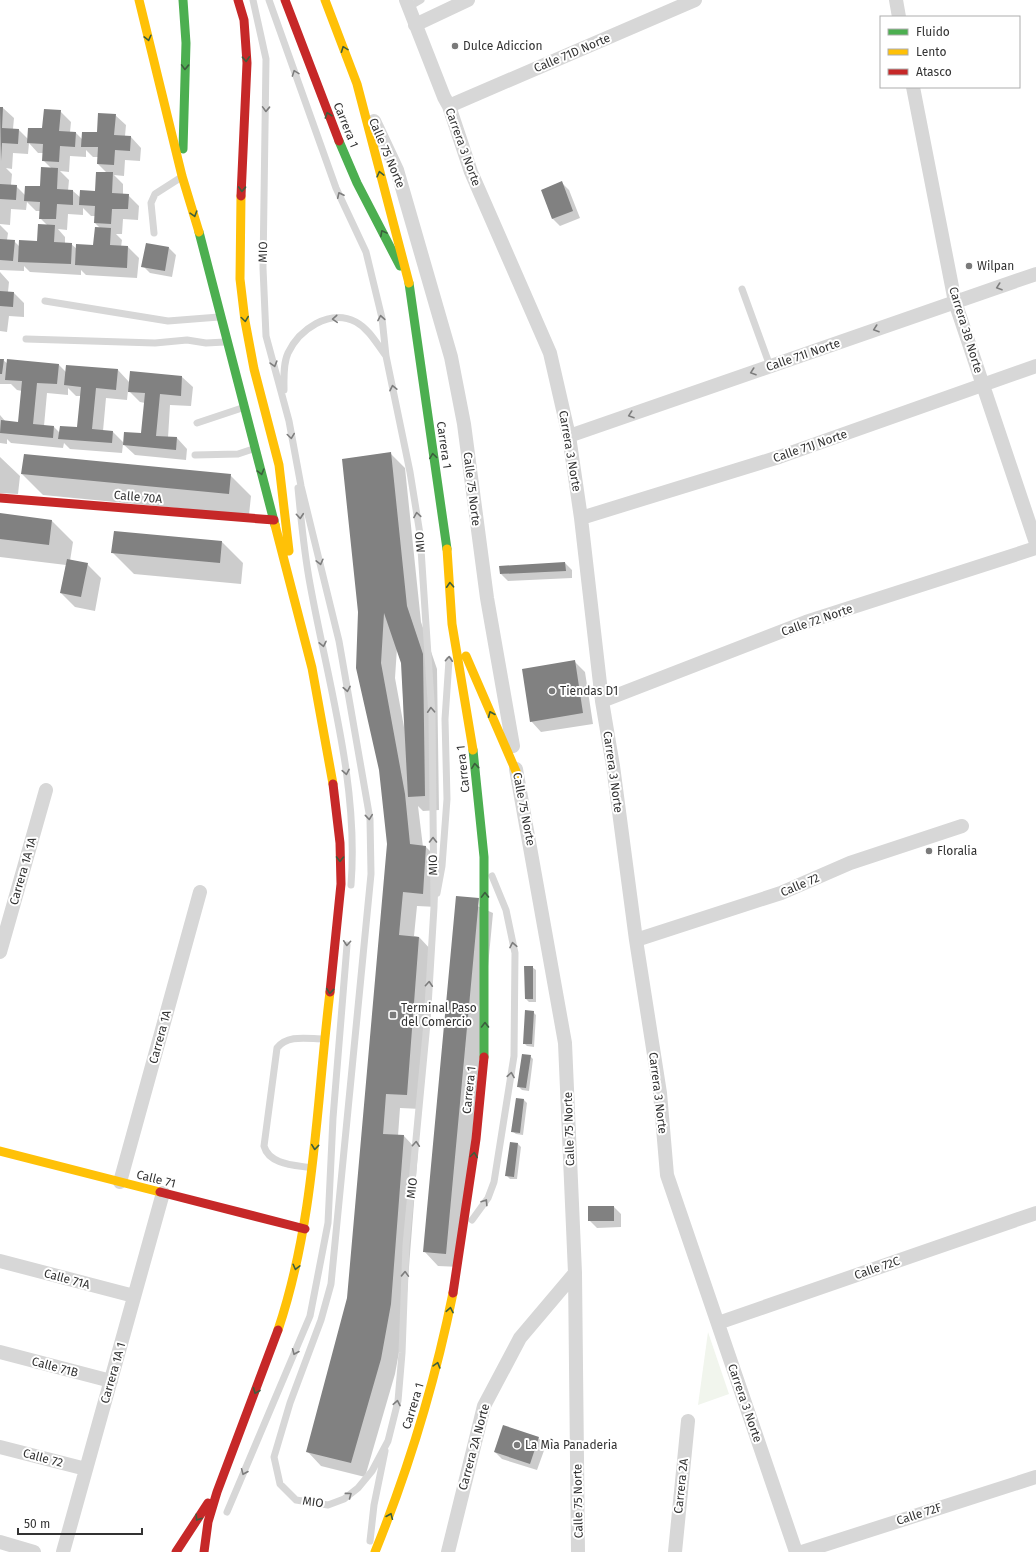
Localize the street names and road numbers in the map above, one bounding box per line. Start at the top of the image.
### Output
street label: Calle 71D Norte [532,31,612,75]
street label: Carrera 1 [331,100,361,150]
street label: Carrera 3 Norte [442,106,484,188]
street label: Calle 75 Norte [366,116,408,190]
street label: MIO [256,241,270,263]
street label: Carrera 3B Norte [946,285,986,375]
street label: Calle 71I Norte [764,336,842,374]
street label: Carrera 3 Norte [556,409,584,493]
street label: Carrera 1 [434,420,454,470]
street label: Calle 71J Norte [771,427,849,465]
street label: Calle 75 Norte [461,451,483,527]
street label: Calle 70A [113,488,163,506]
street label: MIO [412,531,428,553]
street label: Calle 72 Norte [780,601,854,639]
street label: Carrera 3 Norte [600,730,626,814]
street label: Carrera 1 [454,745,472,793]
street label: Calle 75 Norte [510,771,538,847]
street label: Carrera 1A 1A [7,835,39,906]
street label: MIO [426,854,440,876]
street label: Calle 72 [778,871,822,899]
street label: Carrera 1A [146,1009,174,1065]
street label: Carrera 3 Norte [646,1051,670,1135]
street label: Carrera 1 [460,1066,478,1114]
street label: Calle 75 Norte [561,1091,577,1167]
street label: Calle 71 [135,1167,177,1191]
street label: MIO [404,1177,420,1199]
street label: Calle 72C [852,1254,902,1282]
street label: Calle 71A [43,1266,92,1292]
street label: Carrera 1A 1 [98,1341,128,1405]
street label: Calle 71B [30,1354,80,1380]
street label: Carrera 3 Norte [725,1362,765,1444]
street label: Carrera 1 [399,1381,427,1431]
street label: Carrera 2A Norte [456,1402,492,1492]
street label: Calle 72 [21,1446,65,1470]
street label: Carrera 2A [671,1458,691,1514]
street label: Calle 75 Norte [570,1464,586,1538]
street label: MIO [302,1494,324,1510]
street label: Calle 72F [895,1500,943,1528]

